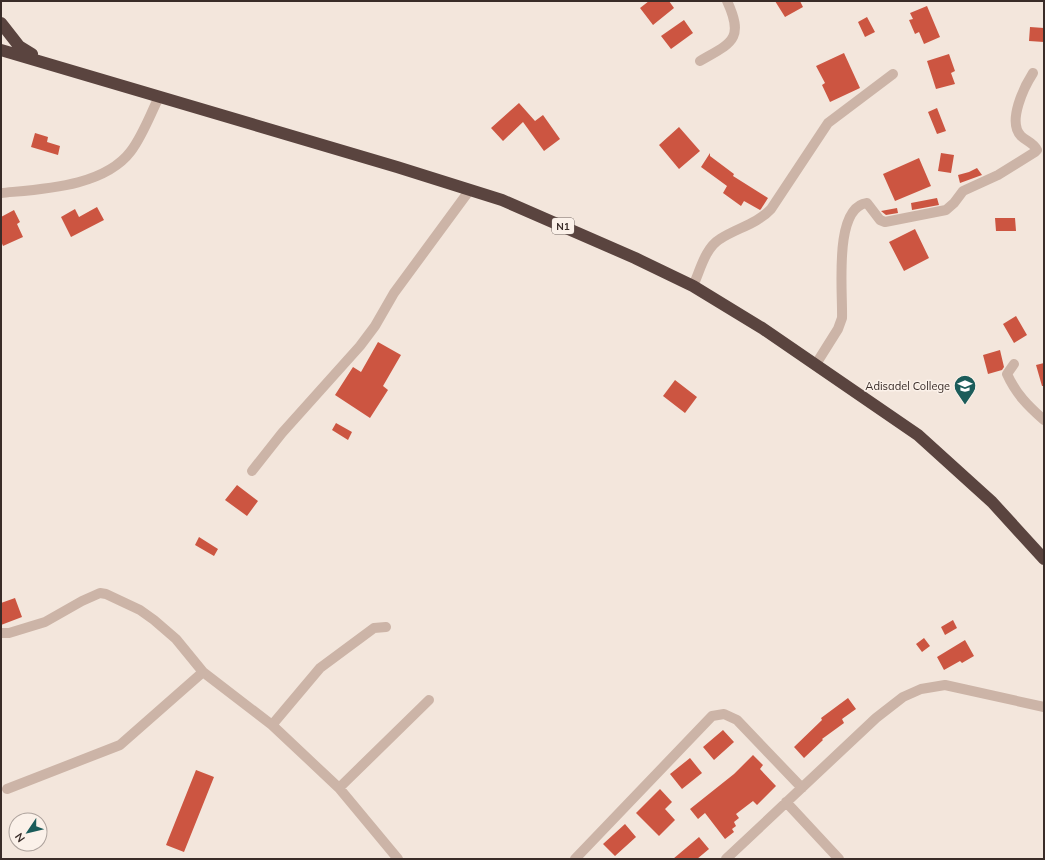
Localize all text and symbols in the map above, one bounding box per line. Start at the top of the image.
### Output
road number: N1 [552,218,574,234]
school or university icon: Adisadel College [952,373,978,406]
place label: Adisadel College [865,379,950,393]
north arrow [8,812,48,852]
text: N [12,830,28,845]

